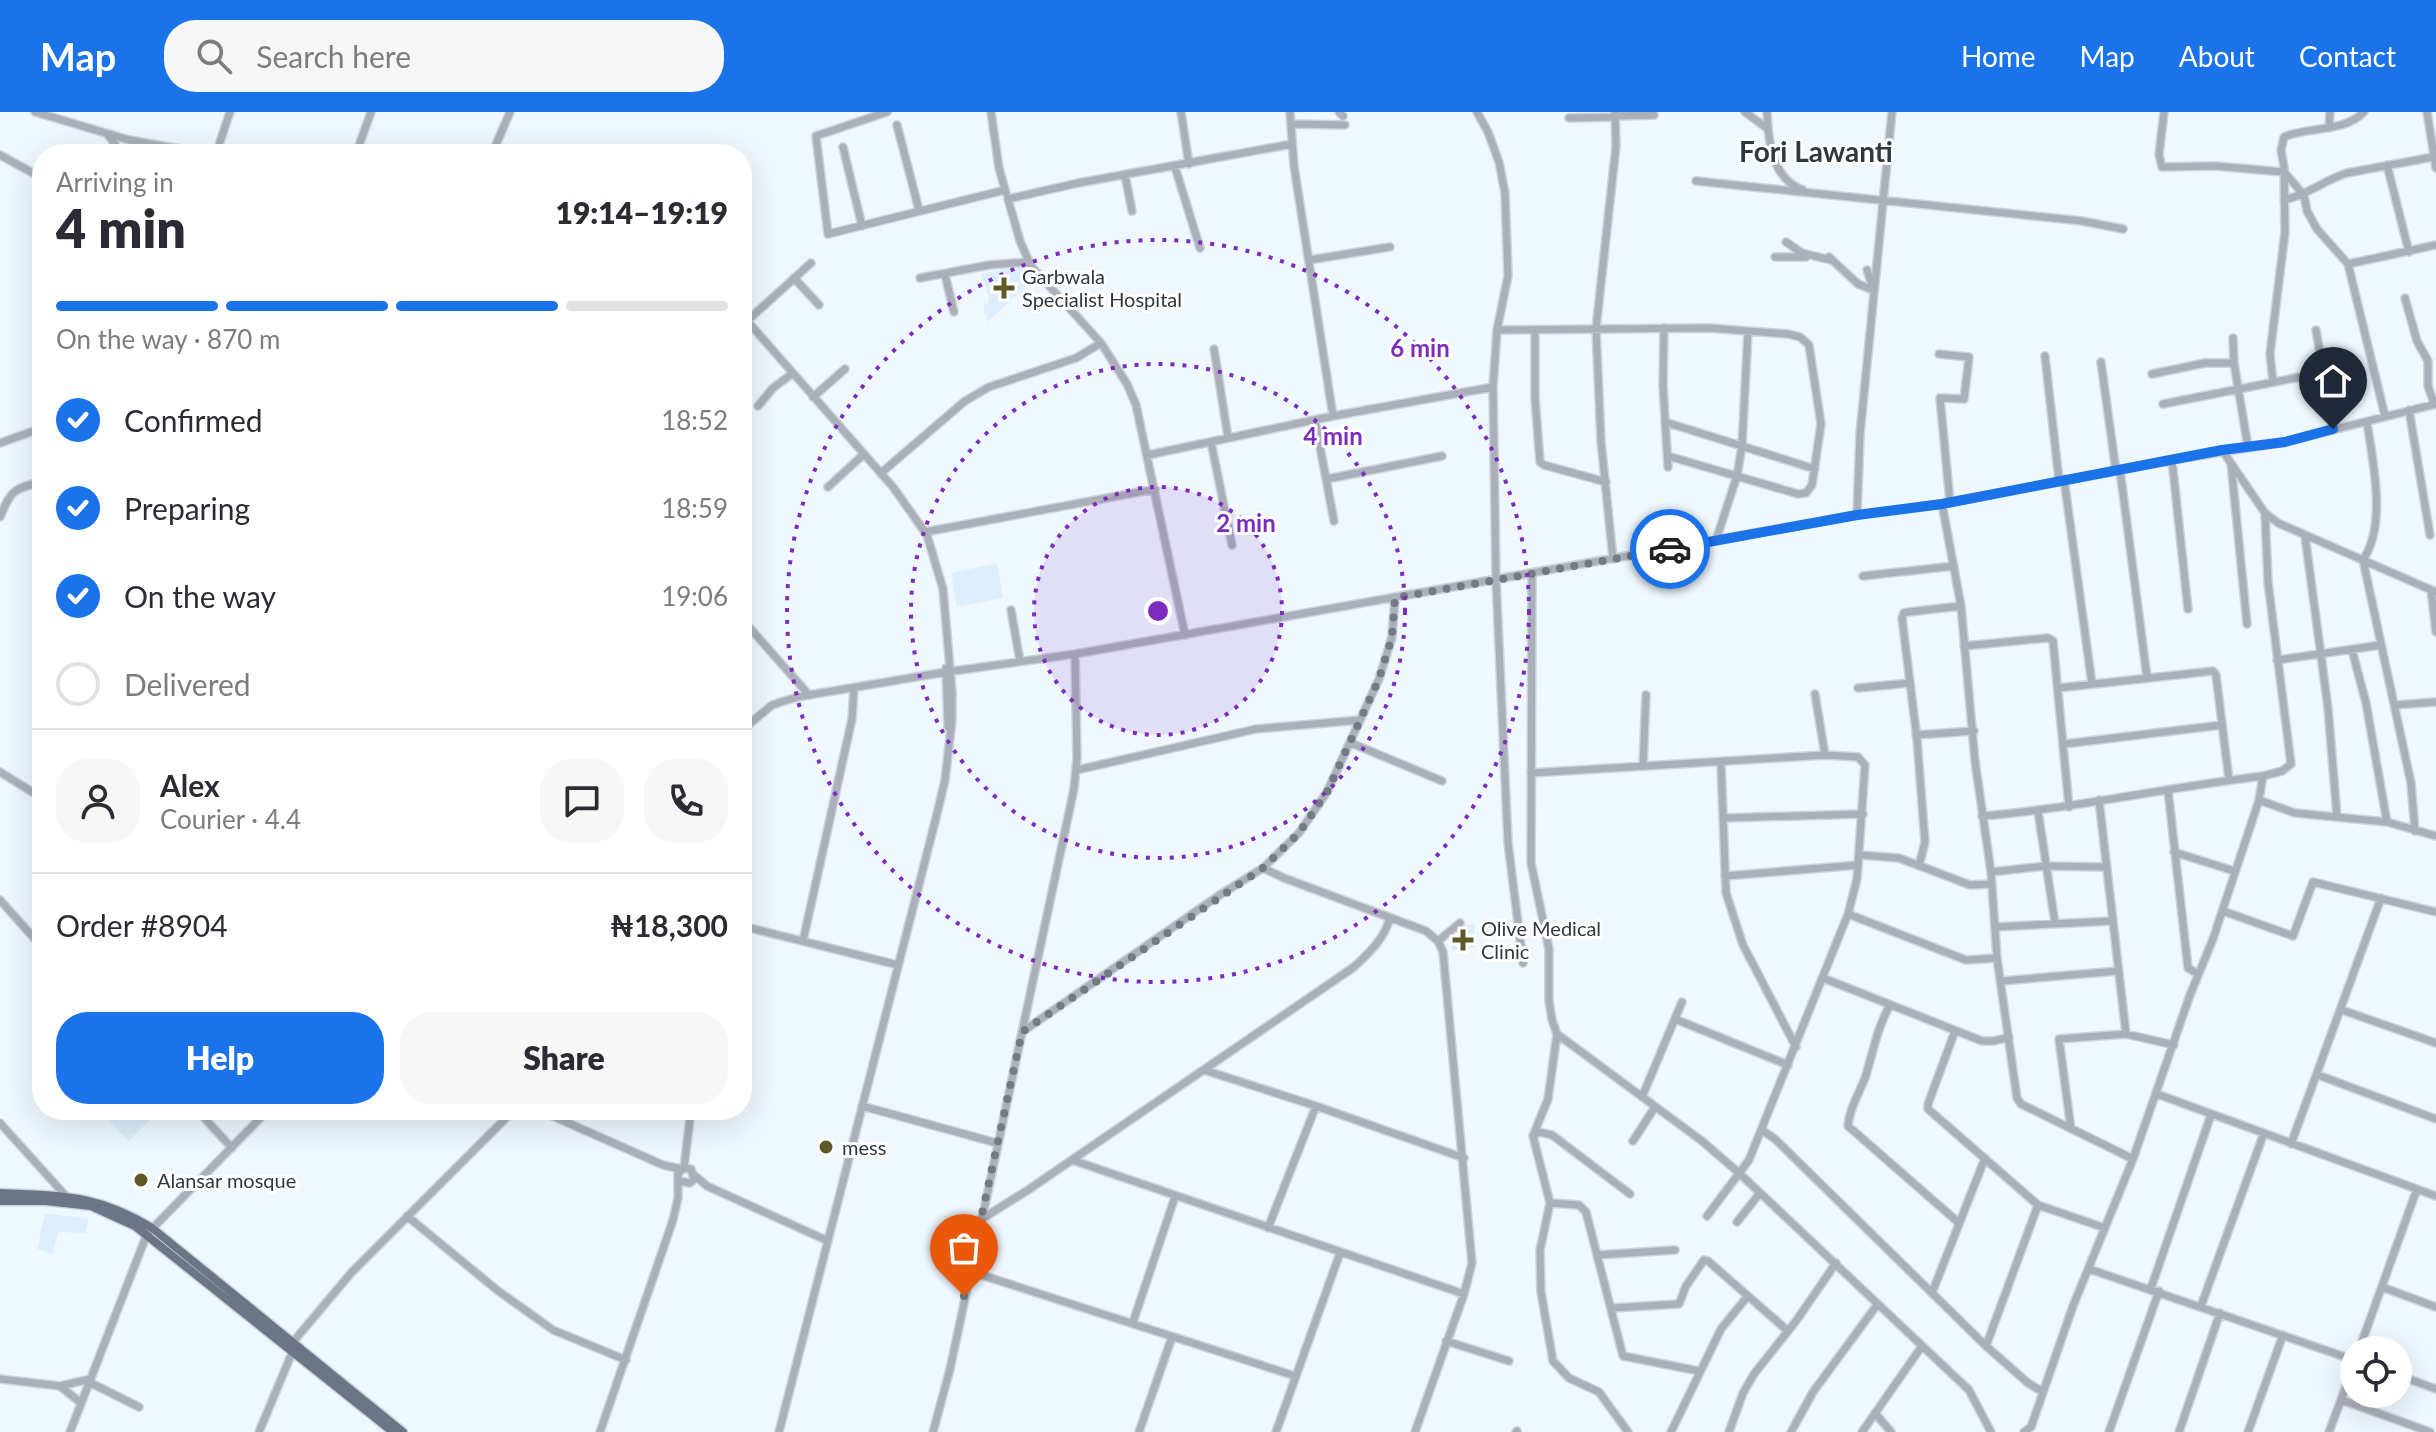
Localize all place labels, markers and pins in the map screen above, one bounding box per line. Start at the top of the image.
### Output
place label: Garbwala Specialist Hospital [1022,264,1182,311]
marker: Garbwala Specialist Hospital [993,277,1015,299]
pin [2299,347,2367,429]
centre of rings [1144,597,1172,625]
place label: Olive Medical Clinic [1481,916,1601,963]
marker: Olive Medical Clinic [1452,929,1474,951]
place label: mess [842,1135,886,1159]
marker: mess [817,1138,835,1156]
place label: Alansar mosque [157,1168,296,1192]
marker: Alansar mosque [132,1171,150,1189]
pin [930,1214,998,1296]

